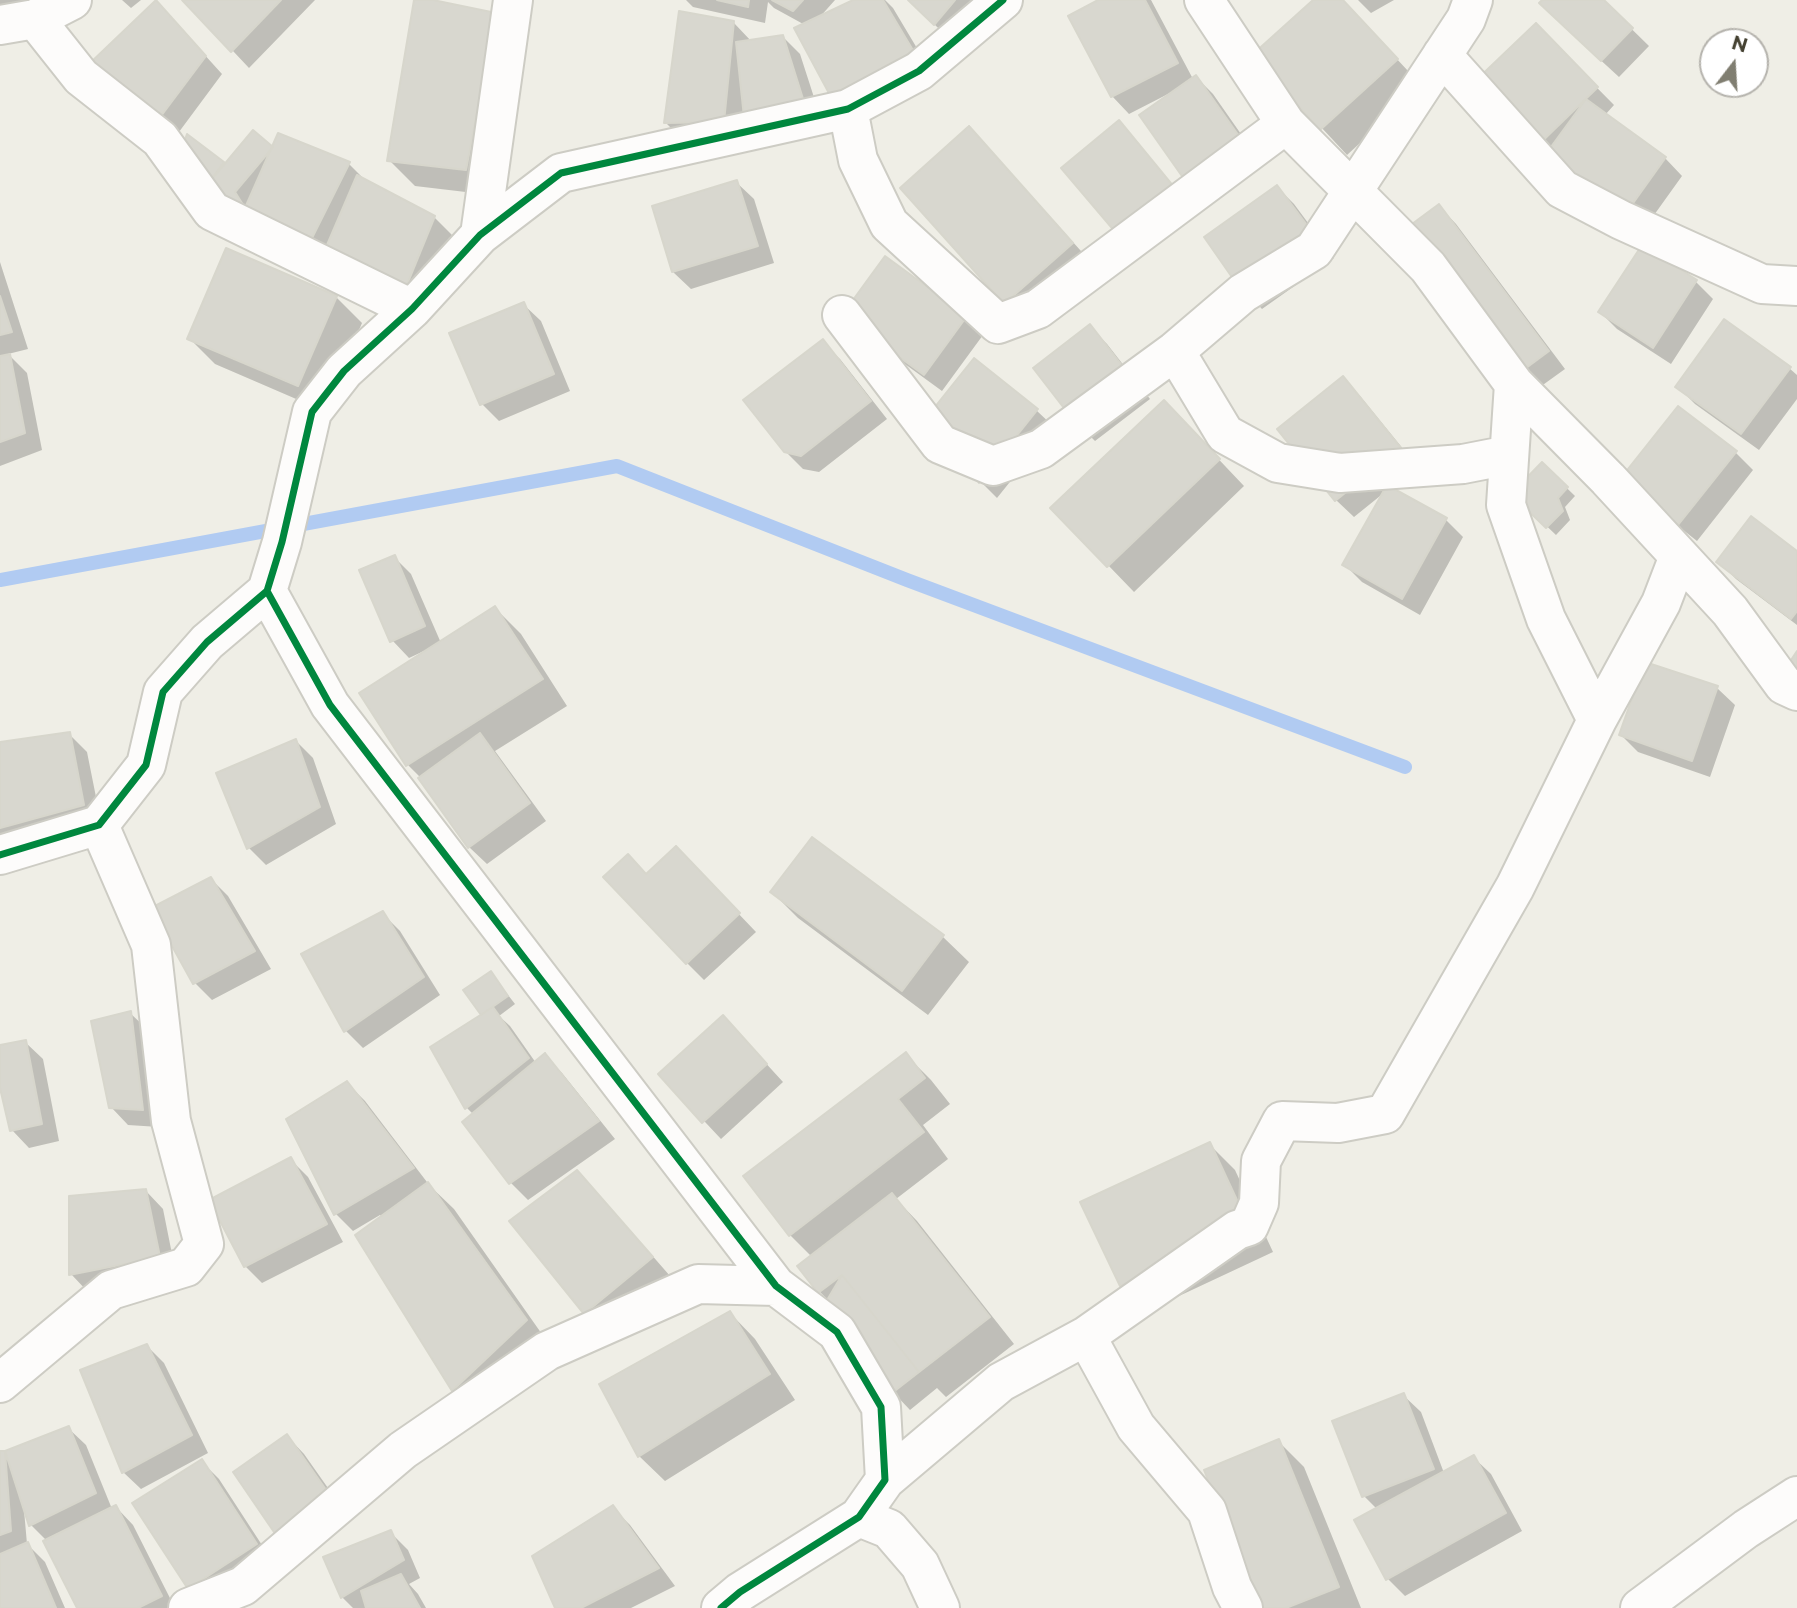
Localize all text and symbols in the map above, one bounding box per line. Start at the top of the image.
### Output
north arrow [1699,28,1769,98]
text: N [1729,31,1750,58]

